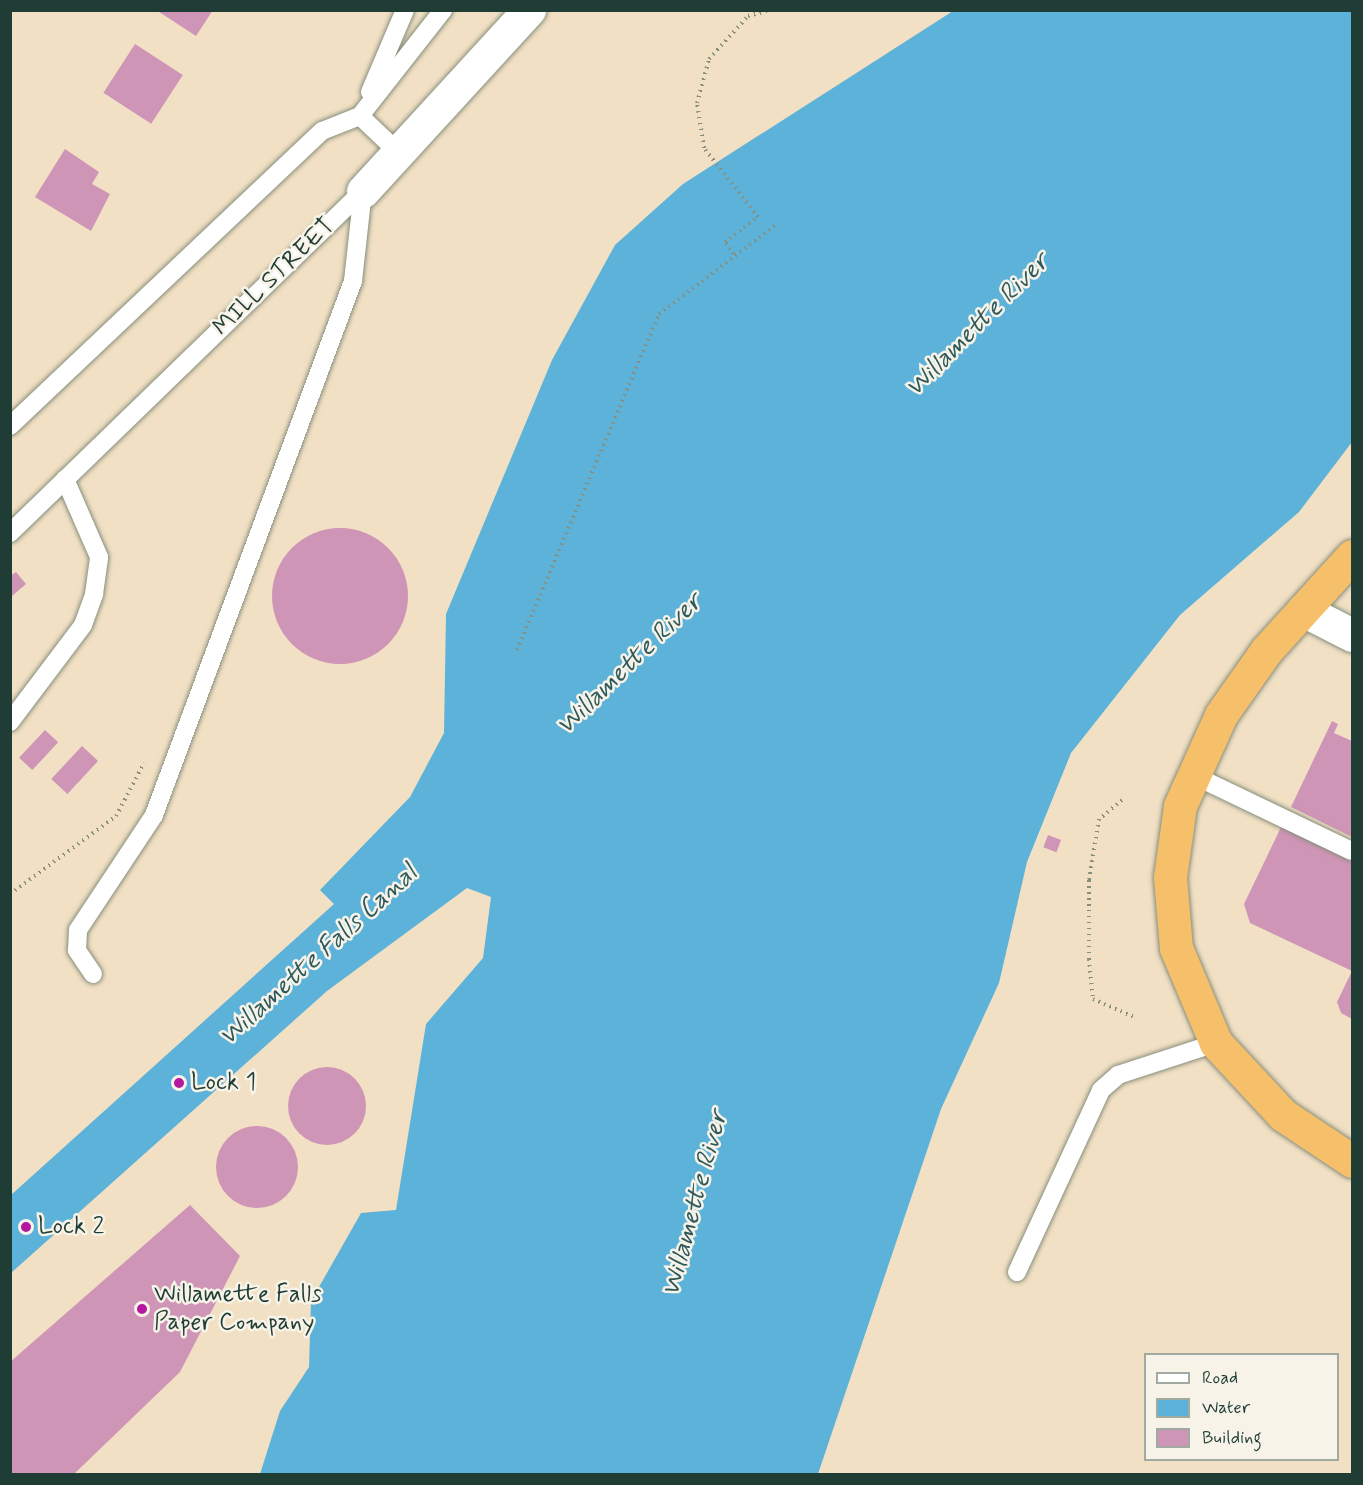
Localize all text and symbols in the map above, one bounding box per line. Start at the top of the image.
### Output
street label: MILL STREET [207,212,341,342]
water label: Willamette River [900,248,1056,404]
water label: Willamette River [551,588,709,742]
water label: Willamette Falls Canal [215,860,423,1052]
place label: Lock 1 [191,1069,256,1097]
marker: Lock 1 [172,1076,186,1090]
water label: Willamette River [656,1108,736,1300]
place label: Lock 2 [38,1213,104,1241]
marker: Lock 2 [19,1220,33,1234]
place label: Willamette Falls Paper Company [154,1281,321,1337]
marker: Willamette Falls Paper Company [135,1302,149,1316]
legend [1144,1353,1339,1461]
text: Road [1202,1366,1238,1390]
text: Water [1202,1396,1250,1420]
text: Building [1202,1426,1262,1450]

